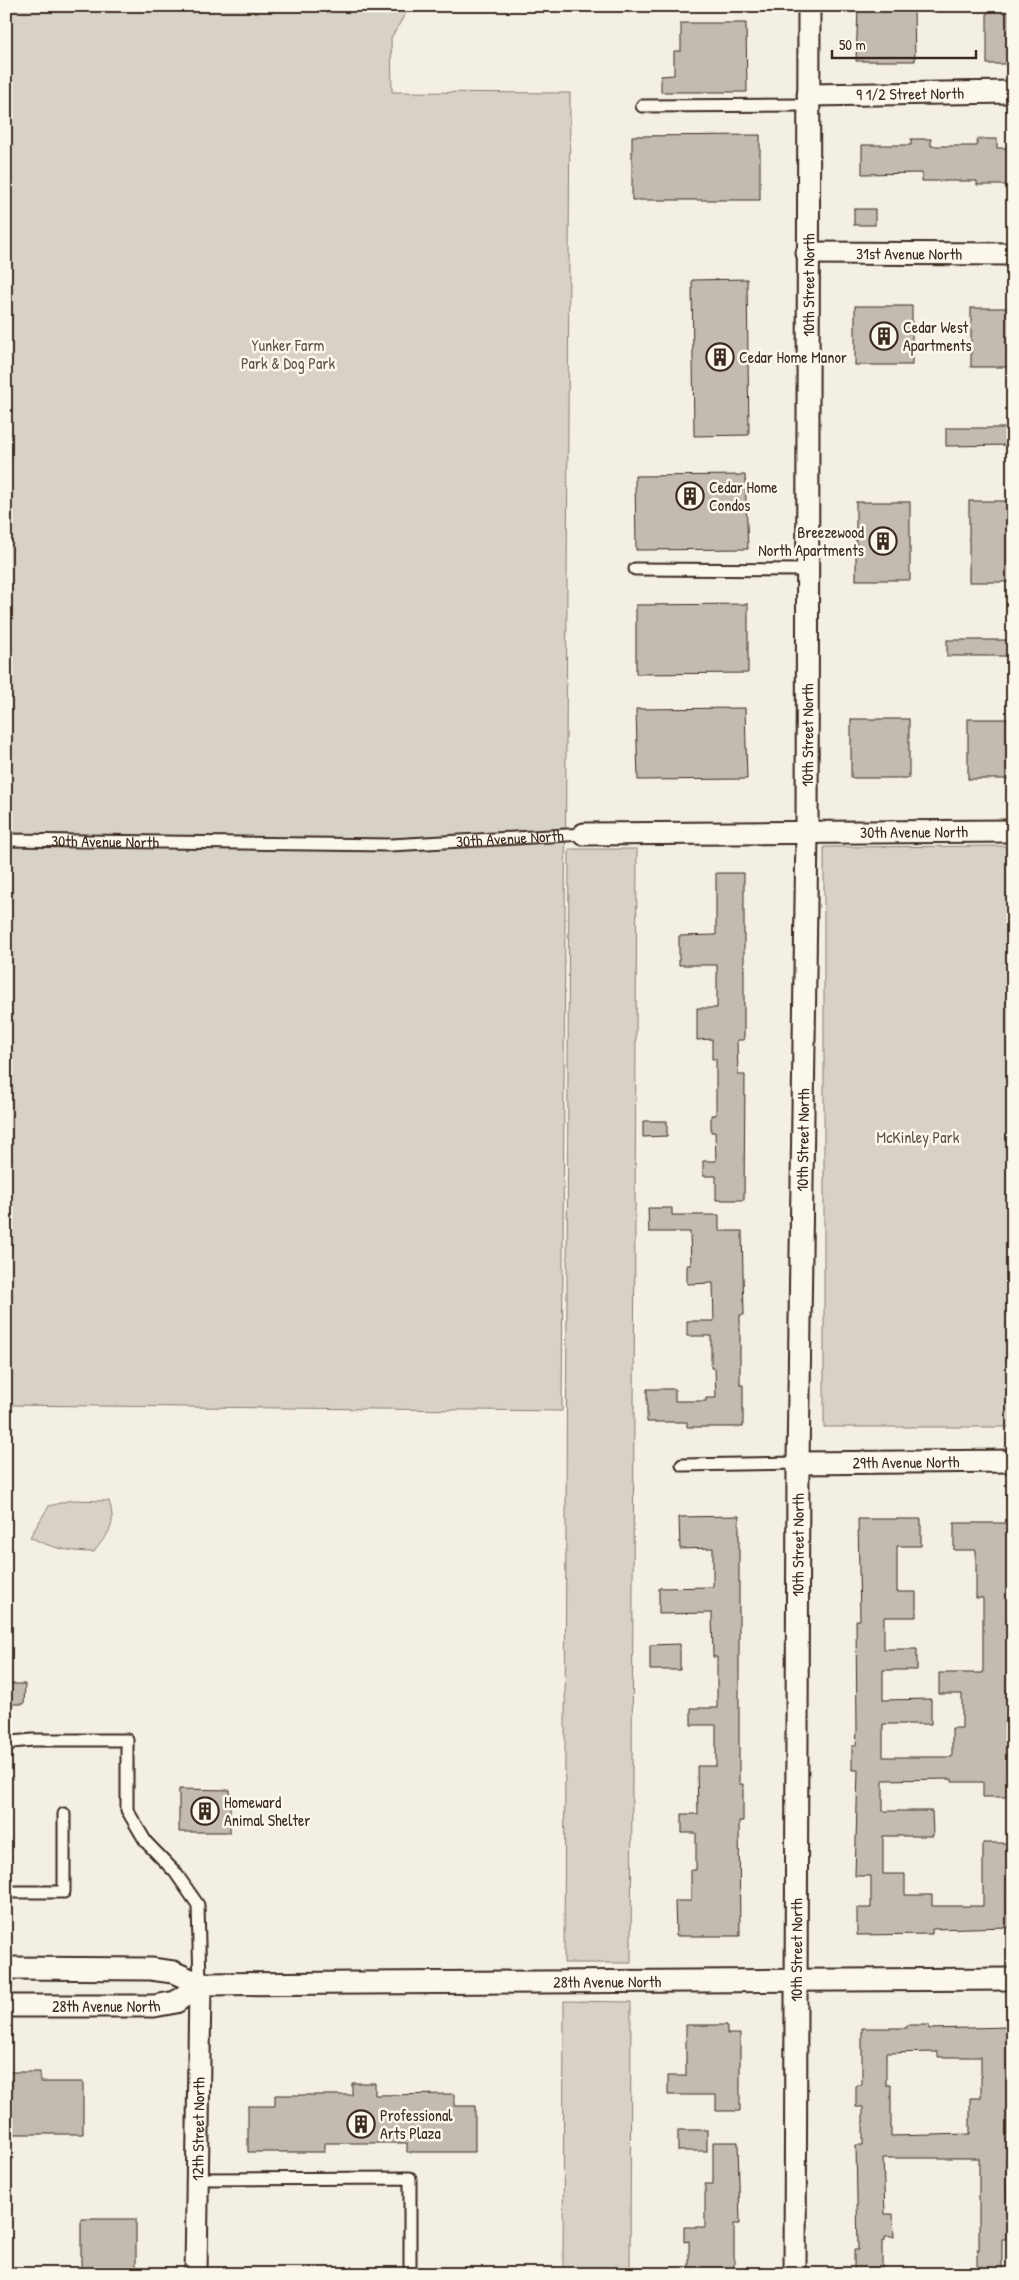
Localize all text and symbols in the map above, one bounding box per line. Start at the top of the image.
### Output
scale bar [832,28,975,60]
text: 50 m [839,34,866,55]
street label: 9 1/2 Street North [856,82,964,105]
street label: 10th Street North [797,233,819,337]
street label: 31st Avenue North [856,242,962,265]
place label: Cedar West Apartments [903,316,972,356]
building icon: Cedar West Apartments [869,321,899,351]
park label: Yunker Farm Park & Dog Park [241,334,335,374]
building icon: Cedar Home Manor [705,342,735,372]
place label: Cedar Home Manor [739,346,847,368]
place label: Cedar Home Condos [709,476,778,516]
building icon: Cedar Home Condos [675,481,705,511]
place label: Breezewood North Apartments [758,521,864,561]
building icon: Breezewood North Apartments [868,526,898,556]
street label: 10th Street North [796,683,818,787]
street label: 30th Avenue North [860,820,968,843]
street label: 30th Avenue North [455,824,565,852]
street label: 30th Avenue North [51,830,159,853]
street label: 10th Street North [791,1088,814,1192]
park label: McKinley Park [877,1126,960,1148]
street label: 29th Avenue North [852,1450,960,1473]
street label: 10th Street North [787,1493,809,1597]
place label: Homeward Animal Shelter [224,1791,310,1831]
building icon: Homeward Animal Shelter [190,1796,220,1826]
street label: 10th Street North [785,1898,807,2002]
street label: 28th Avenue North [553,1970,662,1993]
street label: 28th Avenue North [52,1994,162,2017]
street label: 12th Street North [186,2077,210,2181]
place label: Professional Arts Plaza [380,2104,453,2144]
building icon: Professional Arts Plaza [346,2109,376,2139]

